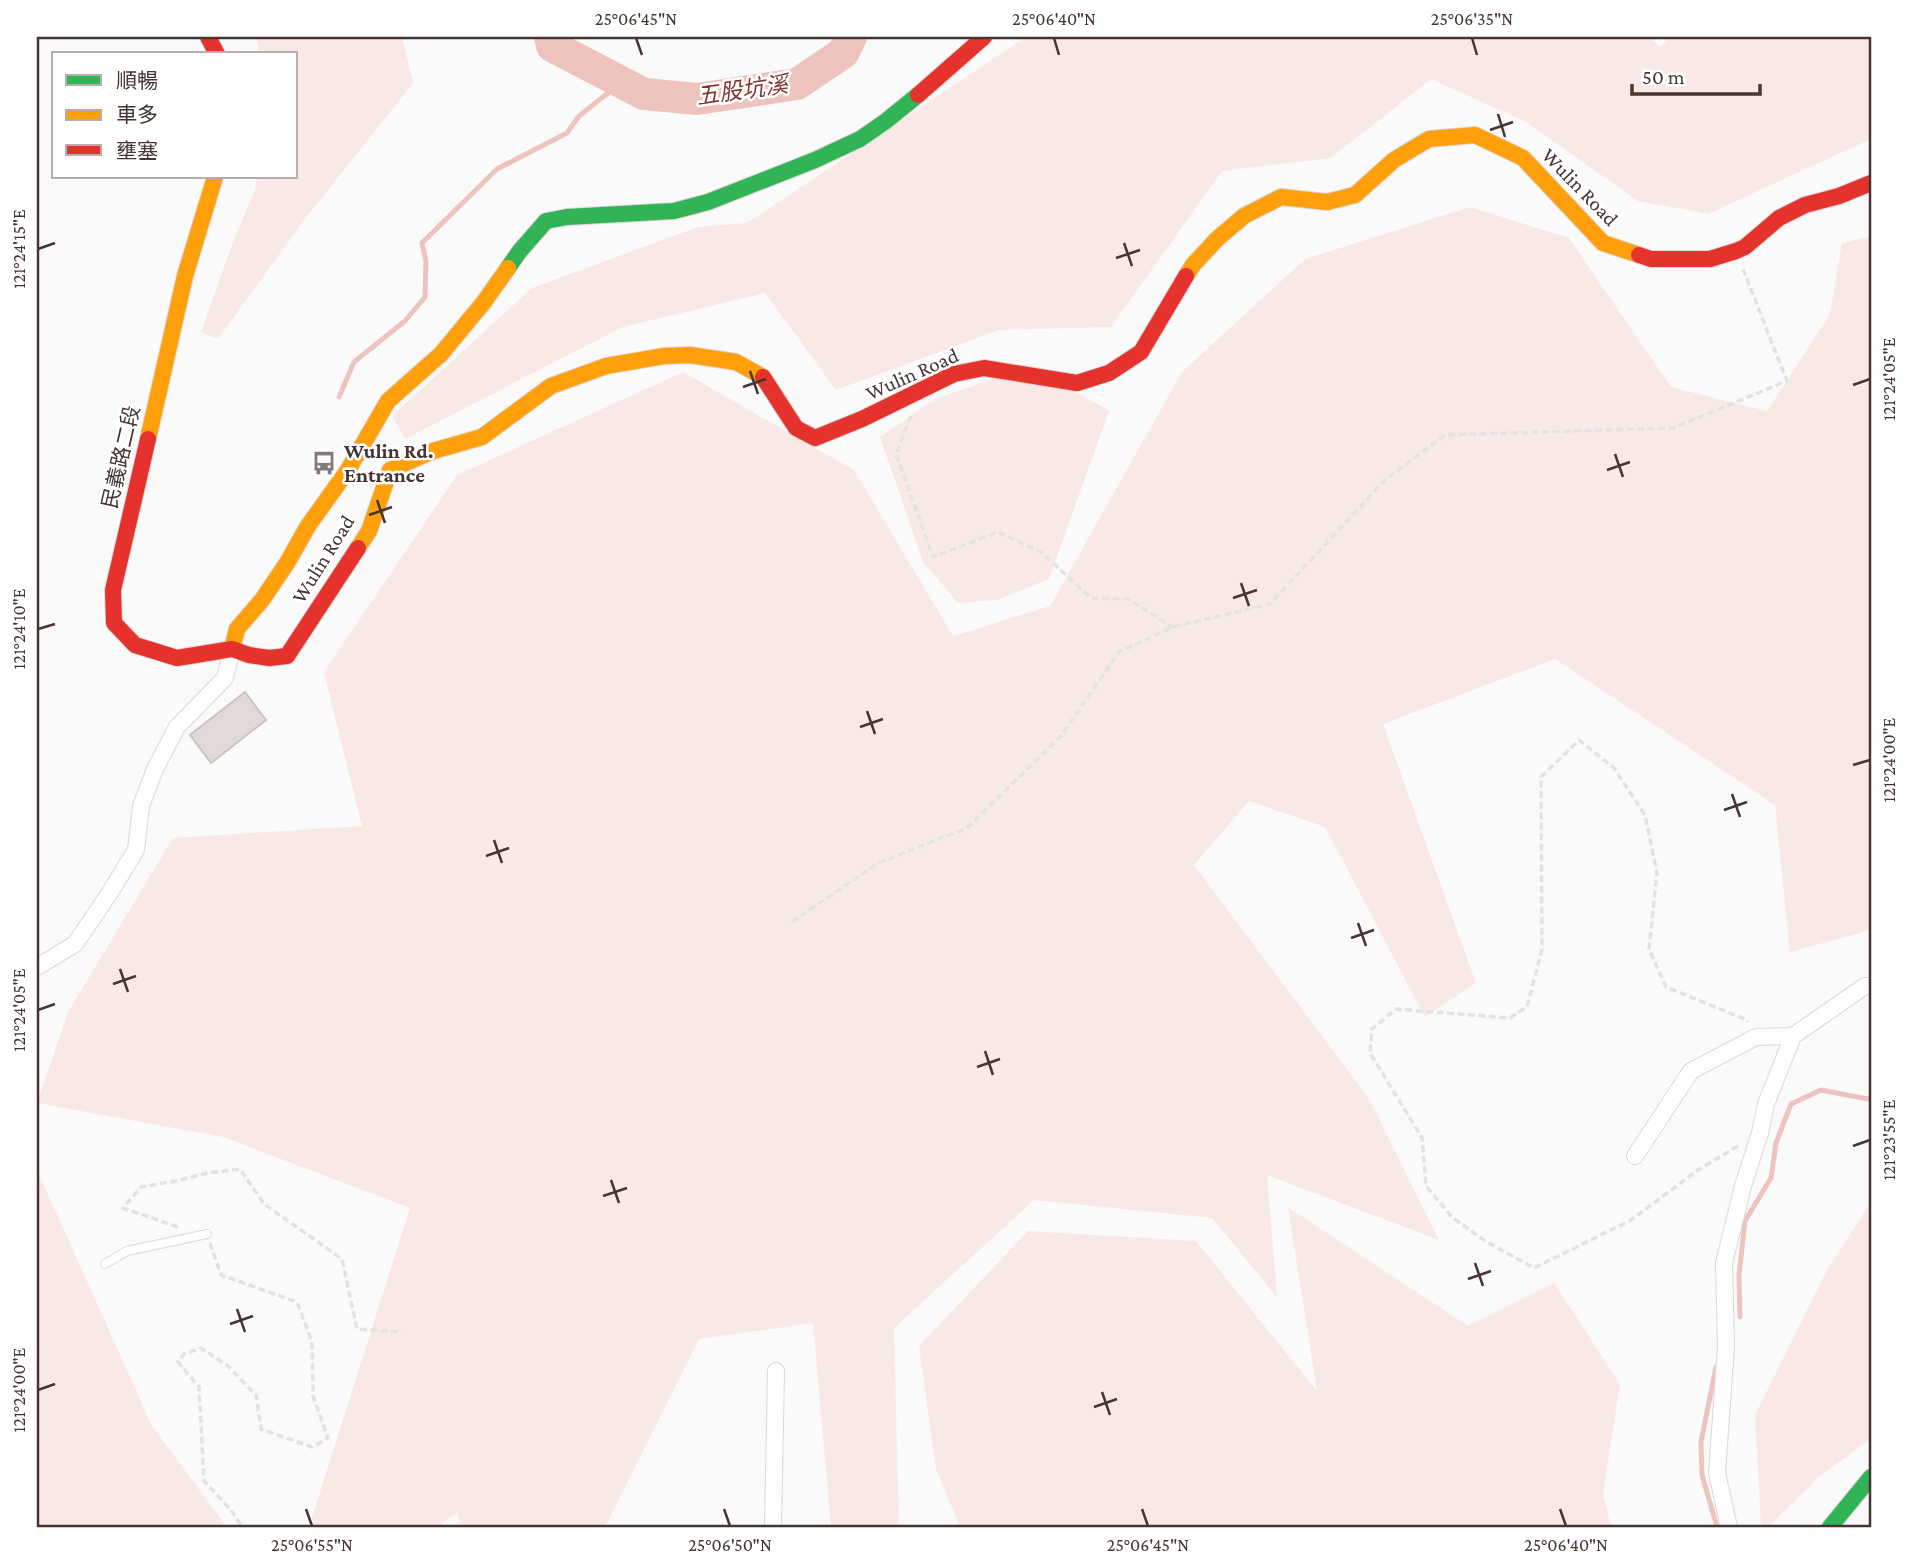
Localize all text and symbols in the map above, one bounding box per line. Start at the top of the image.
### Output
text: 25°06'45"N [595,9,677,29]
text: 25°06'40"N [1012,9,1096,29]
text: 25°06'35"N [1431,9,1513,29]
legend [52,52,298,178]
scale bar [1632,52,1759,96]
text: 50 m [1642,65,1685,89]
text: 順暢 [116,69,158,93]
water label: 五股坑溪 [695,70,792,109]
text: 車多 [116,103,158,127]
text: 壅塞 [116,139,158,163]
street label: Wulin Road [1537,143,1623,231]
text: 121°24'15"E [9,209,29,289]
text: 121°24'05"E [1879,337,1899,421]
street label: Wulin Road [862,343,962,405]
street label: 民義路二段 [97,403,145,511]
place label: Wulin Rd. Entrance [343,439,434,487]
bus stop icon: Wulin Rd. Entrance [310,449,338,477]
street label: Wulin Road [287,511,359,607]
text: 121°24'10"E [9,588,29,670]
text: 121°24'00"E [1879,717,1899,802]
text: 121°24'05"E [9,968,29,1052]
text: 121°23'55"E [1879,1099,1899,1180]
text: 121°24'00"E [9,1347,29,1432]
text: 25°06'55"N [271,1535,353,1555]
text: 25°06'50"N [688,1535,772,1555]
text: 25°06'45"N [1107,1535,1189,1555]
text: 25°06'40"N [1524,1535,1608,1555]

